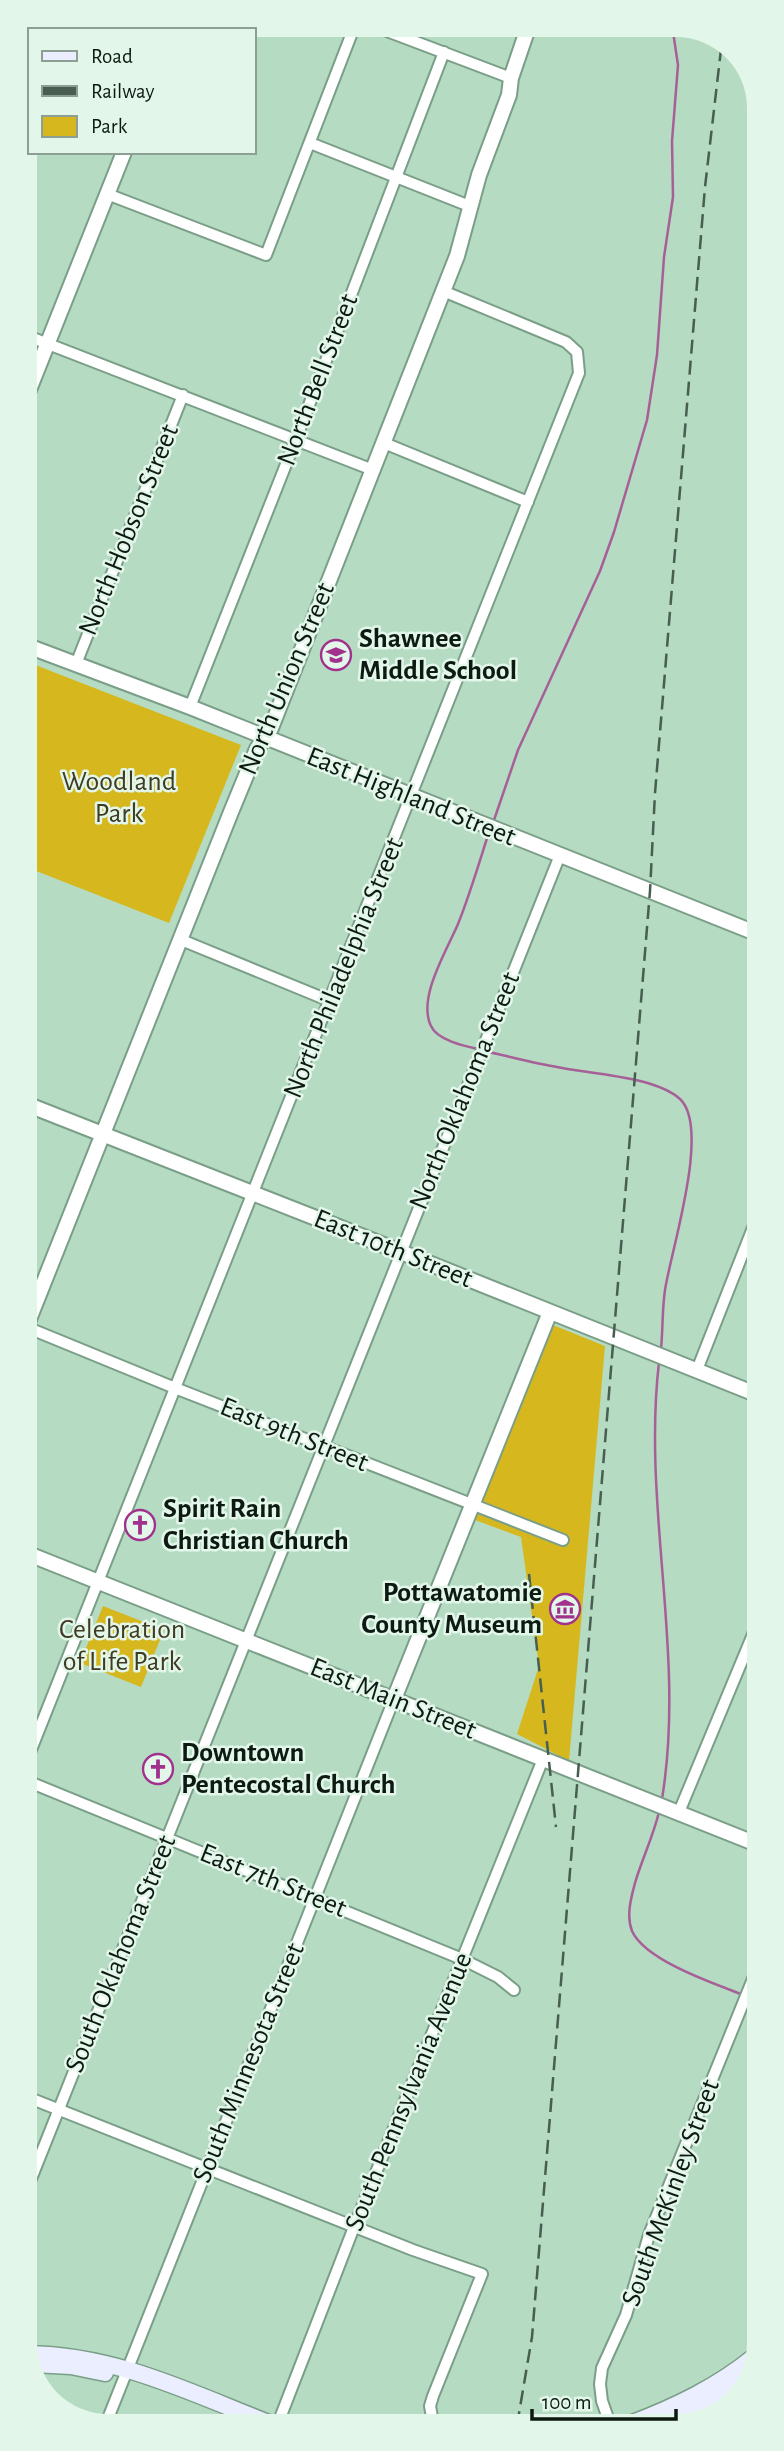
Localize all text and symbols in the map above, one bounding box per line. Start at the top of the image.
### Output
legend [28,28,256,154]
text: Road [91,46,133,67]
text: Railway [91,81,154,102]
text: Park [91,116,128,137]
street label: North Bell Street [272,290,364,470]
street label: North Hobson Street [74,421,184,639]
street label: North Union Street [234,579,340,779]
place label: Shawnee Middle School [359,625,517,685]
school or university icon: Shawnee Middle School [319,638,353,672]
street label: East Highland Street [302,742,520,852]
park label: Woodland Park [62,768,176,828]
street label: North Philadelphia Street [279,834,409,1102]
street label: North Oklahoma Street [405,968,525,1214]
street label: East 10th Street [310,1205,476,1294]
street label: East 9th Street [216,1393,372,1477]
place label: Spirit Rain Christian Church [163,1495,349,1555]
church icon: Spirit Rain Christian Church [123,1508,157,1542]
place label: Pottawatomie County Museum [361,1579,542,1639]
museum icon: Pottawatomie County Museum [548,1592,582,1626]
park label: Celebration of Life Park [59,1616,185,1676]
street label: East Main Street [306,1653,480,1745]
place label: Downtown Pentecostal Church [181,1739,395,1799]
church icon: Downtown Pentecostal Church [141,1752,175,1786]
street label: South Oklahoma Street [61,1831,181,2077]
street label: East 7th Street [196,1839,350,1923]
street label: South Minnesota Street [188,1939,310,2187]
street label: South Pennsylvania Avenue [340,1949,478,2235]
street label: South McKinley Street [617,2076,725,2310]
scale bar [532,2378,676,2422]
text: 100 m [542,2392,592,2413]

